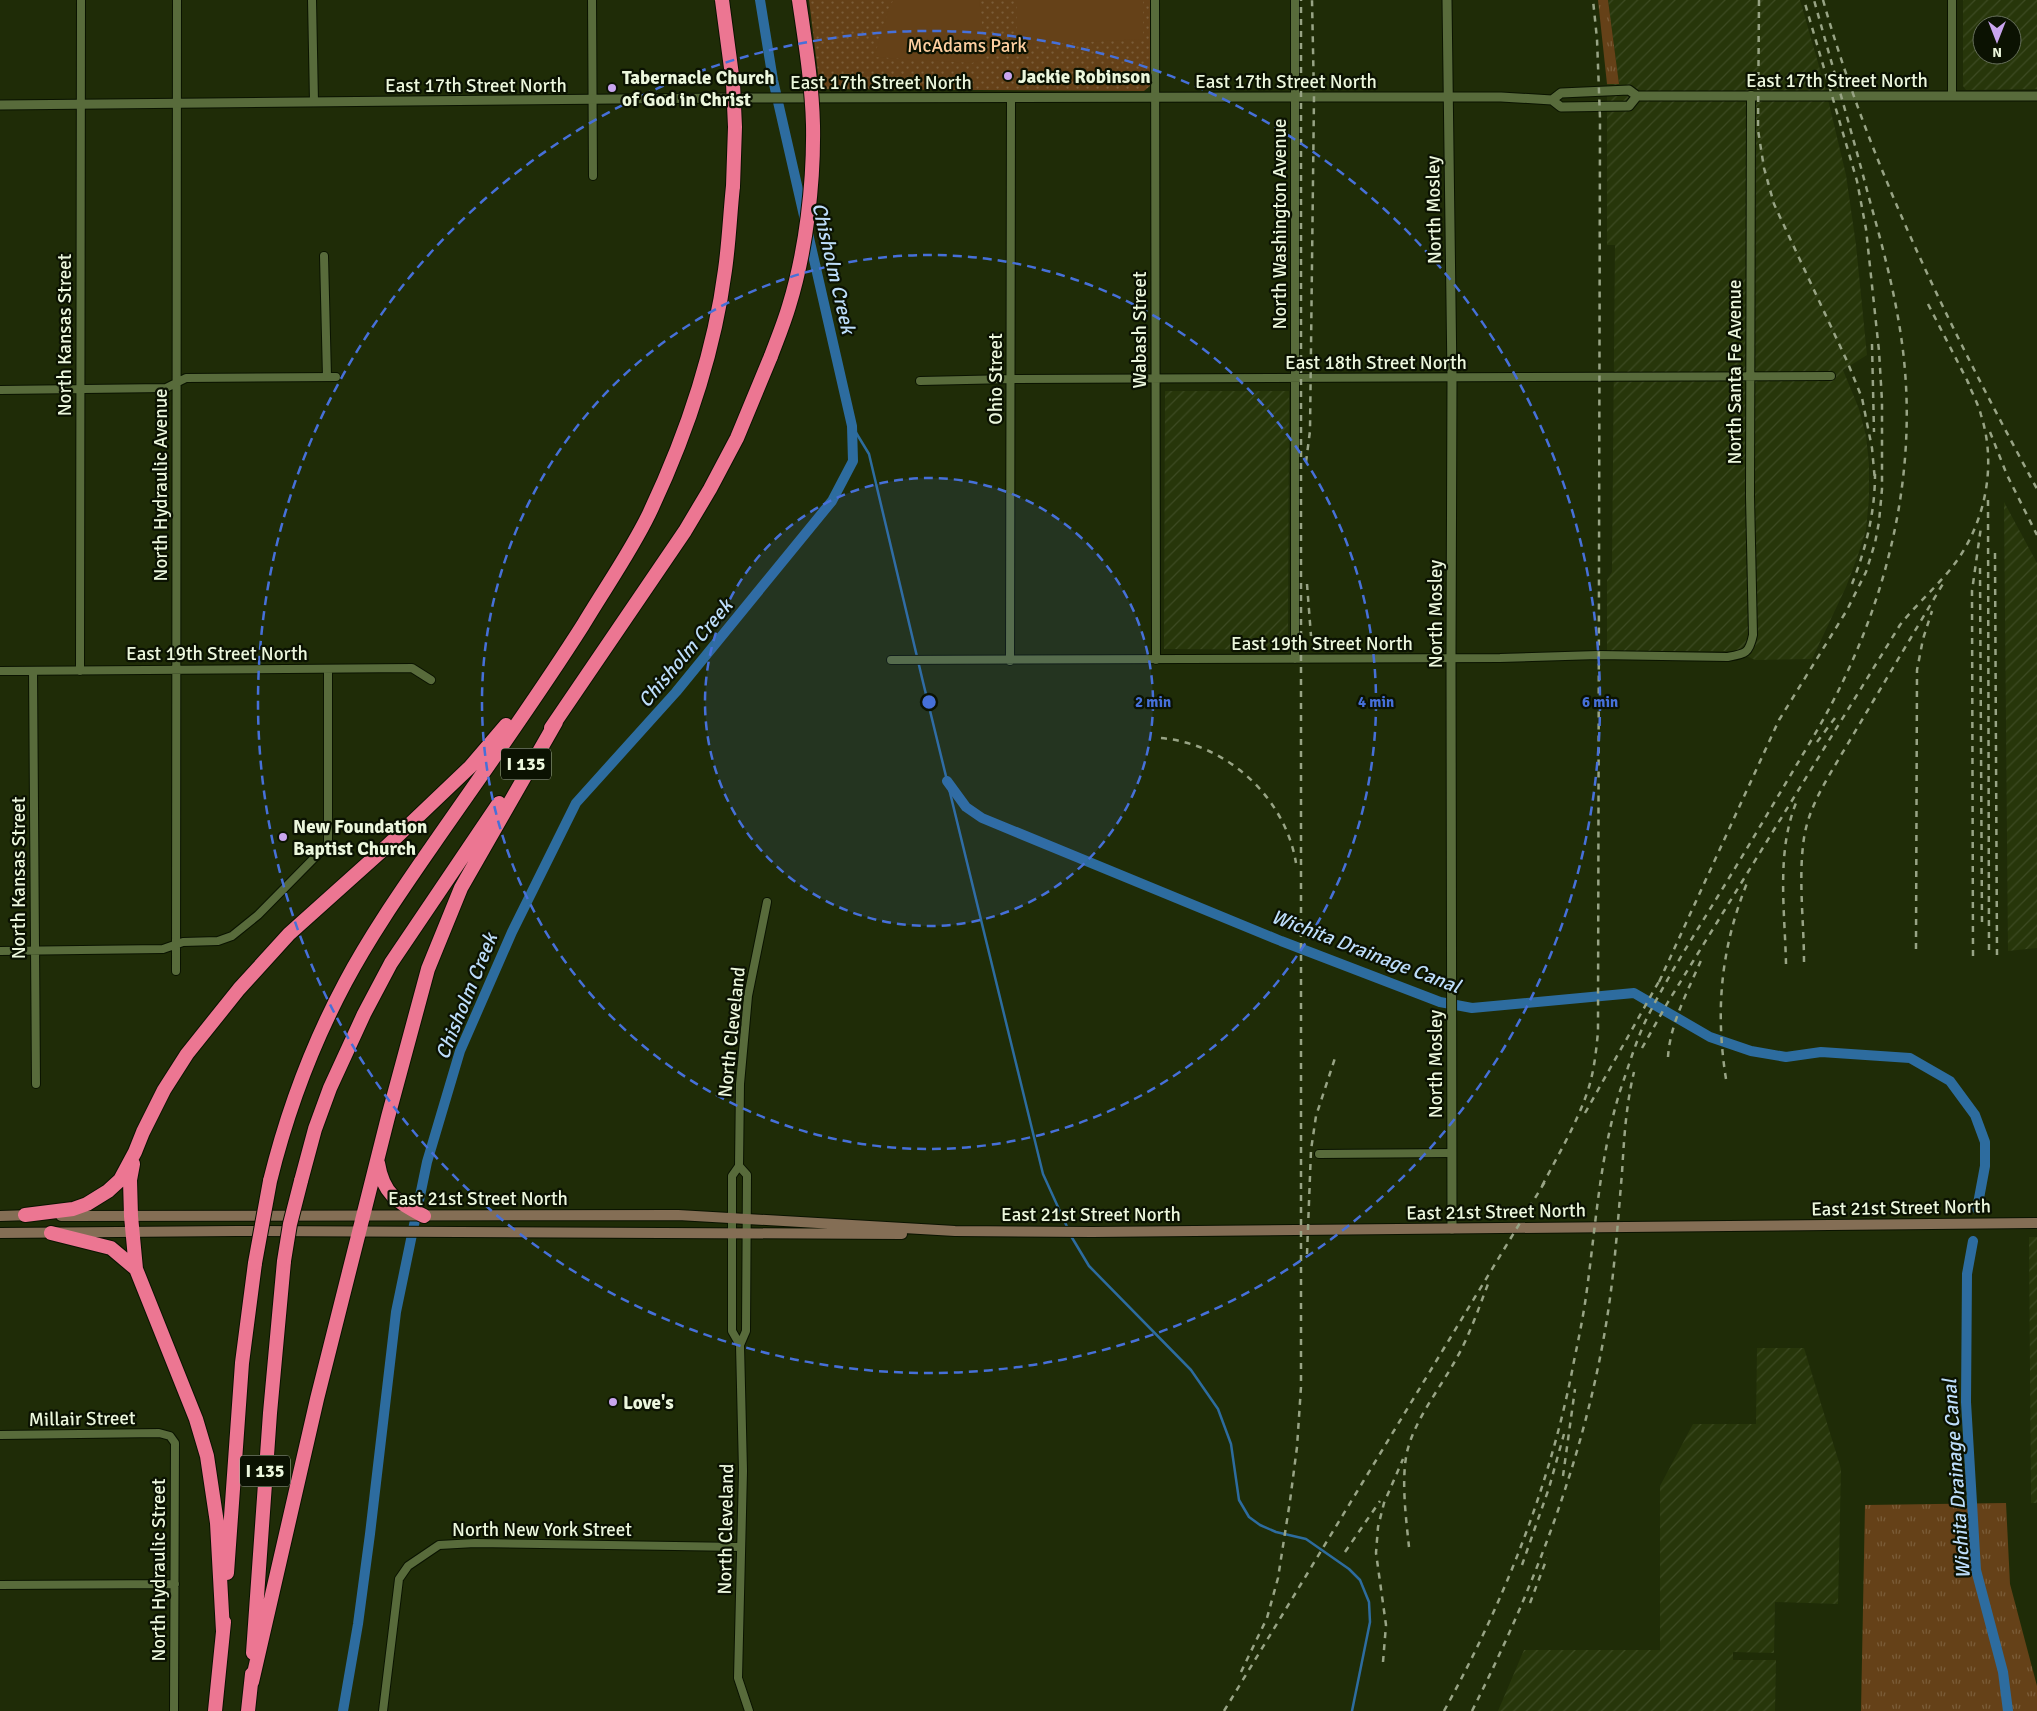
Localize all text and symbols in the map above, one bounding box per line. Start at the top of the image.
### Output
north arrow [1972,15,2022,65]
park label: McAdams Park [907,34,1027,58]
text: N [1992,44,2002,61]
place label: Jackie Robinson [1018,65,1151,89]
place label: Tabernacle Church of God in Christ [622,66,775,112]
street label: East 17th Street North [1746,69,1928,93]
marker: Jackie Robinson [1002,70,1014,82]
street label: East 17th Street North [1195,70,1377,94]
street label: East 17th Street North [790,71,972,95]
street label: East 17th Street North [385,74,567,98]
marker: Tabernacle Church of God in Christ [606,82,618,94]
street label: North Washington Avenue [1268,119,1292,329]
street label: North Mosley [1421,155,1447,264]
water label: Chisholm Creek [806,200,861,338]
street label: North Kansas Street [53,253,77,416]
street label: Wabash Street [1128,271,1152,389]
street label: North Santa Fe Avenue [1723,280,1747,464]
street label: Ohio Street [984,333,1008,425]
street label: East 18th Street North [1285,351,1467,375]
street label: North Hydraulic Avenue [149,388,173,582]
street label: North Mosley [1424,560,1448,668]
water label: Chisholm Creek [633,593,739,713]
street label: East 19th Street North [1231,632,1413,656]
street label: East 19th Street North [126,642,308,666]
centre of rings [920,693,938,711]
text: 2 min [1135,693,1171,711]
text: 4 min [1358,693,1394,711]
text: 6 min [1582,693,1618,711]
road number: I 135 [501,749,551,780]
street label: North Kansas Street [7,796,31,959]
place label: New Foundation Baptist Church [293,815,427,861]
marker: New Foundation Baptist Church [277,831,289,843]
water label: Wichita Drainage Canal [1268,904,1466,1000]
water label: Chisholm Creek [430,928,504,1063]
street label: North Cleveland [713,966,751,1099]
street label: North Mosley [1424,1010,1448,1118]
street label: East 21st Street North [388,1187,568,1211]
street label: East 21st Street North [1811,1194,1991,1222]
street label: East 21st Street North [1406,1198,1586,1226]
street label: East 21st Street North [1001,1203,1181,1227]
water label: Wichita Drainage Canal [1937,1376,1976,1580]
place label: Love's [623,1391,674,1415]
marker: Love's [607,1396,619,1408]
street label: Millair Street [28,1406,136,1432]
road number: I 135 [240,1455,290,1486]
street label: North Cleveland [713,1463,739,1595]
street label: North Hydraulic Street [147,1478,171,1662]
street label: North New York Street [452,1518,632,1542]

